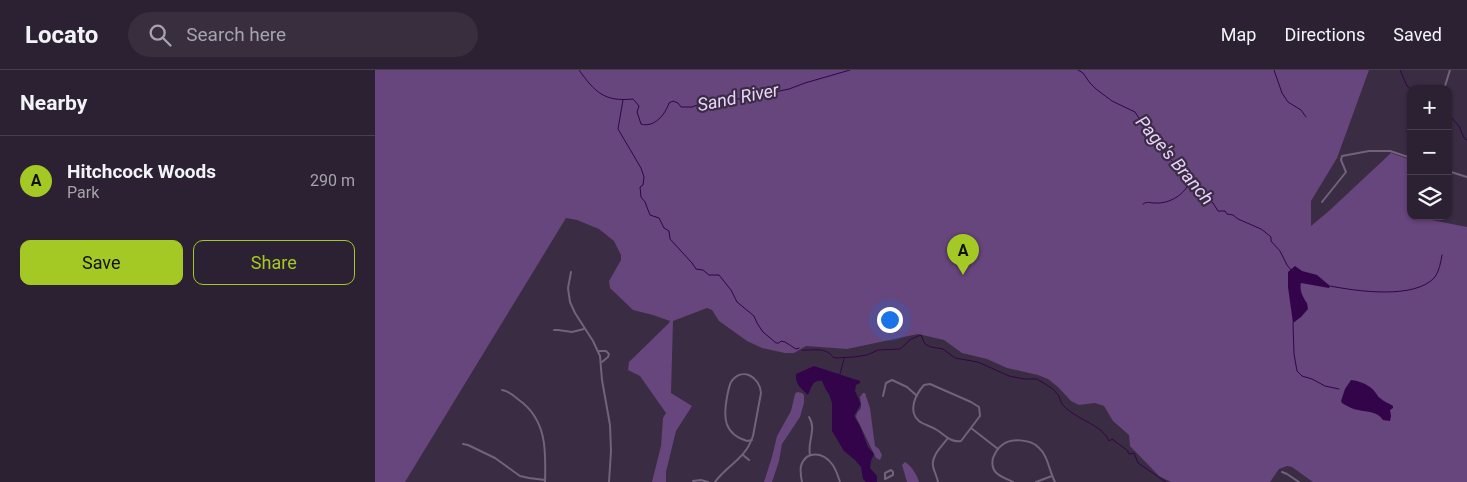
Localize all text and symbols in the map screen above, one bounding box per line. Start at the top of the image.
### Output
search box [128,12,478,57]
text: Locato [25,21,98,49]
icon: search [146,21,174,49]
text: Search here [186,23,286,46]
text: Map [1221,24,1256,45]
text: Directions [1284,24,1365,45]
text: Saved [1393,24,1442,45]
water label: Sand River [696,79,781,115]
map controls [1407,85,1452,220]
button: + [1407,85,1452,130]
text: Nearby [20,91,87,115]
water label: Page's Branch [1132,111,1218,209]
button: − [1407,130,1452,175]
text: Hitchcock Woods [67,160,216,183]
text: A [31,171,41,190]
text: 290 m [310,171,355,190]
button: layers [1407,175,1452,220]
text: Park [67,183,99,202]
pin: A [947,234,979,275]
button: Save [20,240,183,285]
button: Share [193,240,355,285]
your location [877,307,903,333]

